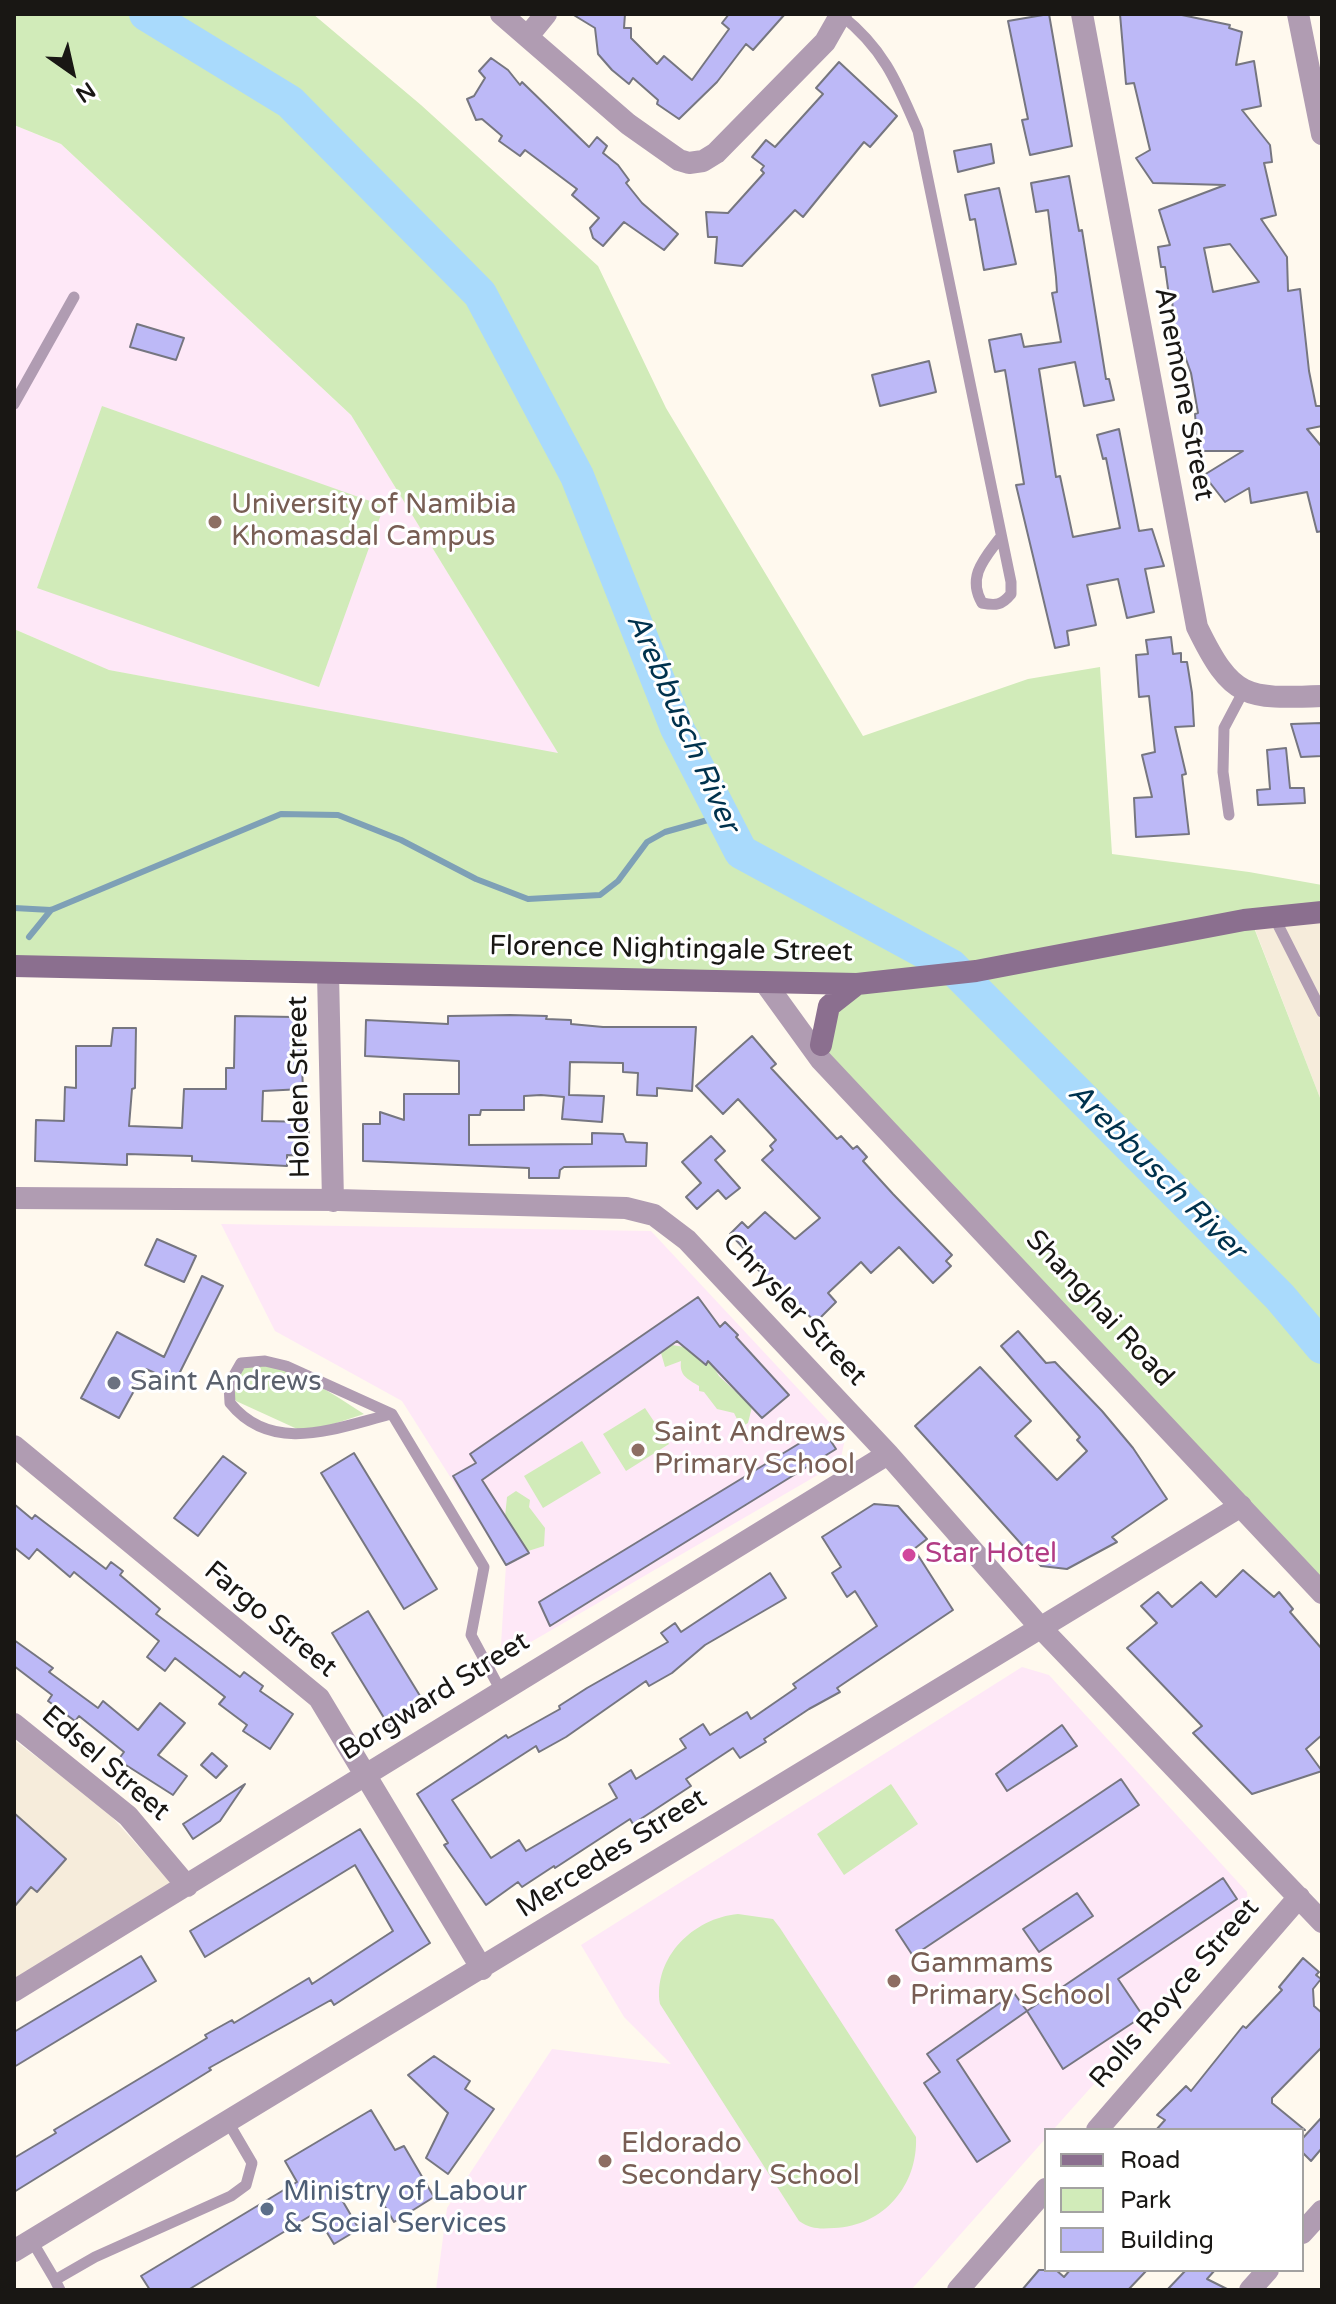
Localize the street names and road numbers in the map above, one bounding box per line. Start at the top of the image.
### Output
street label: Anemone Street [1146,285,1220,503]
street label: Florence Nightingale Street [489,930,853,970]
street label: Holden Street [282,995,318,1179]
street label: Shanghai Road [1018,1224,1180,1394]
street label: Chrysler Street [715,1227,873,1393]
street label: Fargo Street [197,1555,343,1685]
street label: Borgward Street [334,1625,536,1769]
street label: Edsel Street [34,1699,176,1829]
street label: Mercedes Street [511,1782,713,1926]
street label: Rolls Royce Street [1083,1892,1267,2096]

